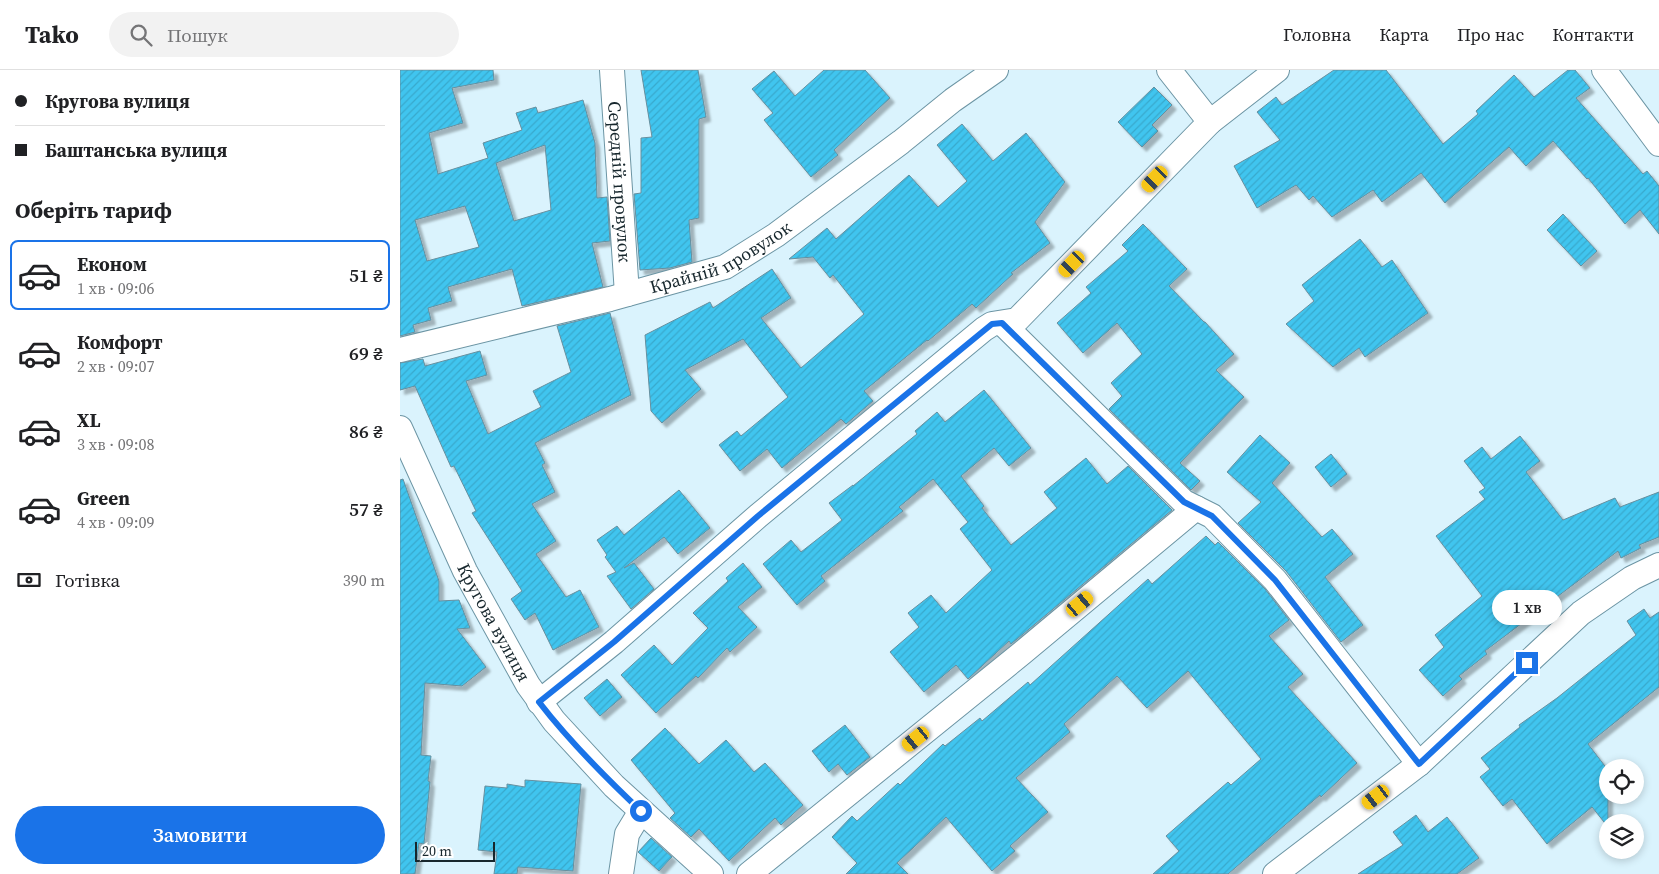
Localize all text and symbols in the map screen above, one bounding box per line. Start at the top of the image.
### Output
search box [109,12,459,57]
text: Tako [25,18,79,51]
icon: search [127,21,155,49]
text: Пошук [167,22,228,48]
text: Головна [1283,22,1351,47]
text: Карта [1379,22,1429,47]
text: Про нас [1457,22,1524,47]
text: Контакти [1552,22,1634,47]
text: Кругова вулиця [45,88,190,114]
street label: Середній провулок [602,100,638,263]
text: Баштанська вулиця [45,137,227,163]
car [1139,163,1170,195]
text: Оберіть тариф [15,195,172,225]
street label: Крайній провулок [647,215,796,299]
car [1056,248,1087,280]
text: Економ [77,251,147,277]
icon: car [17,253,62,298]
text: 51 ₴ [349,262,383,288]
text: 1 хв · 09:06 [77,277,154,299]
text: Комфорт [77,329,163,355]
icon: car [17,331,62,376]
text: 69 ₴ [349,340,383,366]
text: 2 хв · 09:07 [77,355,154,377]
text: XL [77,407,100,433]
icon: car [17,409,62,454]
text: 86 ₴ [349,418,383,444]
text: 3 хв · 09:08 [77,433,154,455]
text: Green [77,485,130,511]
icon: car [17,487,62,532]
text: 57 ₴ [349,496,383,522]
text: 4 хв · 09:09 [77,511,154,533]
street label: Кругова вулиця [451,559,537,686]
icon: cash [15,566,43,594]
text: Готівка [55,567,120,593]
text: 390 m [343,569,385,591]
car [1063,589,1096,619]
callout: 1 хв [1492,590,1562,626]
text: 1 хв [1512,596,1542,618]
route end [1516,652,1538,674]
car [899,724,932,754]
map controls [1599,759,1644,859]
button: locate [1599,759,1644,804]
car [1359,782,1392,812]
route start [630,800,652,822]
button: Замовити [15,806,385,864]
button: layers [1599,814,1644,859]
scale bar [415,839,495,862]
text: 20 m [422,841,452,861]

